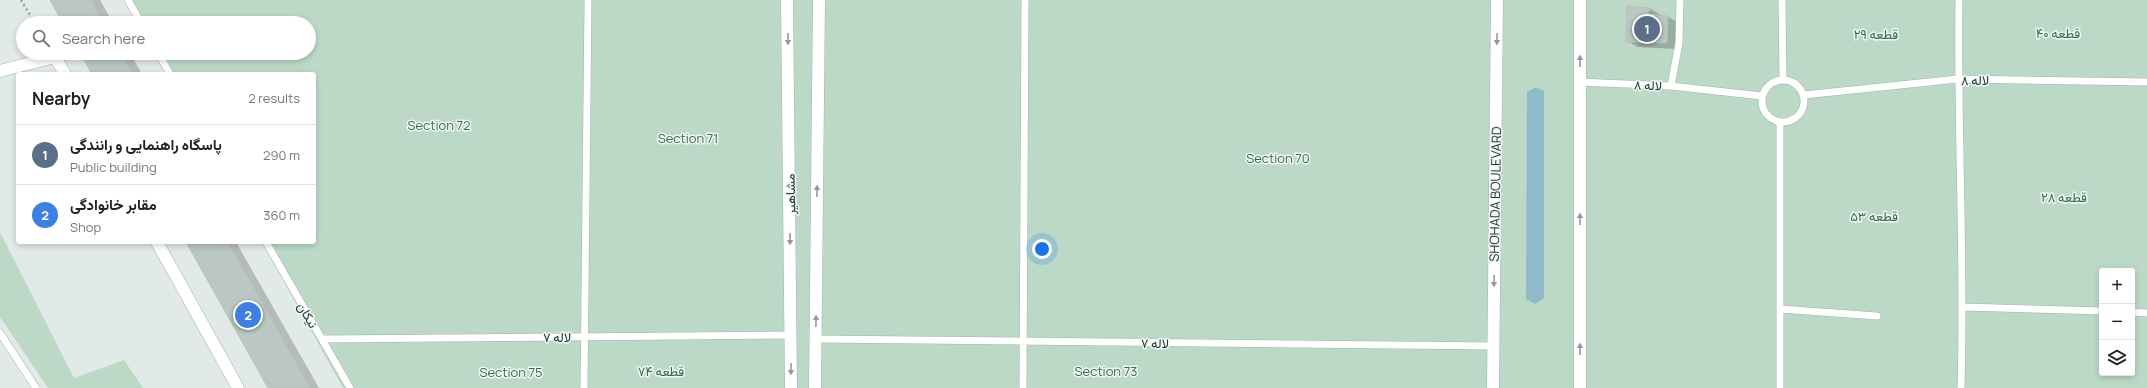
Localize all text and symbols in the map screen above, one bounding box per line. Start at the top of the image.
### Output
pin: 1 [1634,14,1660,44]
search box [16,16,316,60]
park label: قطعه ۴۰ [2036,24,2080,42]
park label: قطعه ۲۹ [1854,25,1898,43]
icon: search [30,27,52,49]
text: Search here [62,28,145,49]
one-way arrow [785,33,791,46]
one-way arrow [1494,33,1500,46]
one-way arrow [1577,54,1583,67]
street label: لاله ۸ [1961,71,1989,89]
street label: لاله ۸ [1634,76,1662,94]
text: Nearby [32,87,90,110]
text: 2 results [248,89,300,107]
park label: Section 72 [408,116,471,134]
street label: SHOHADA BOULEVARD [1485,126,1505,262]
park label: Section 71 [658,129,718,147]
text: پاسگاه راهنمایی و رانندگی [70,134,222,155]
text: 1 [42,146,48,164]
text: 290 m [263,146,300,164]
park label: Section 70 [1246,149,1310,167]
text: Public building [70,158,157,176]
street label: مشاهیر [781,174,799,215]
one-way arrow [814,184,820,197]
park label: قطعه ۲۸ [2041,188,2087,206]
text: مقابر خانوادگی [70,194,157,215]
text: 2 [41,206,49,224]
text: 360 m [263,206,300,224]
park label: قطعه ۵۳ [1850,207,1898,225]
one-way arrow [1577,212,1583,225]
text: Shop [70,218,101,236]
one-way arrow [787,233,794,245]
your location [1032,239,1052,259]
map controls [2099,268,2135,376]
button: + [2099,268,2135,304]
one-way arrow [1491,275,1497,288]
street label: نیکان [293,299,323,332]
pin: 2 [235,300,261,330]
button: − [2099,304,2135,340]
one-way arrow [813,314,819,327]
street label: لاله ۷ [543,328,571,346]
street label: لاله ۷ [1141,334,1169,352]
button: layers [2099,340,2135,376]
one-way arrow [1577,342,1583,355]
park label: قطعه ۷۴ [638,362,684,380]
park label: Section 73 [1075,362,1137,380]
park label: Section 75 [479,363,543,381]
one-way arrow [788,363,795,375]

